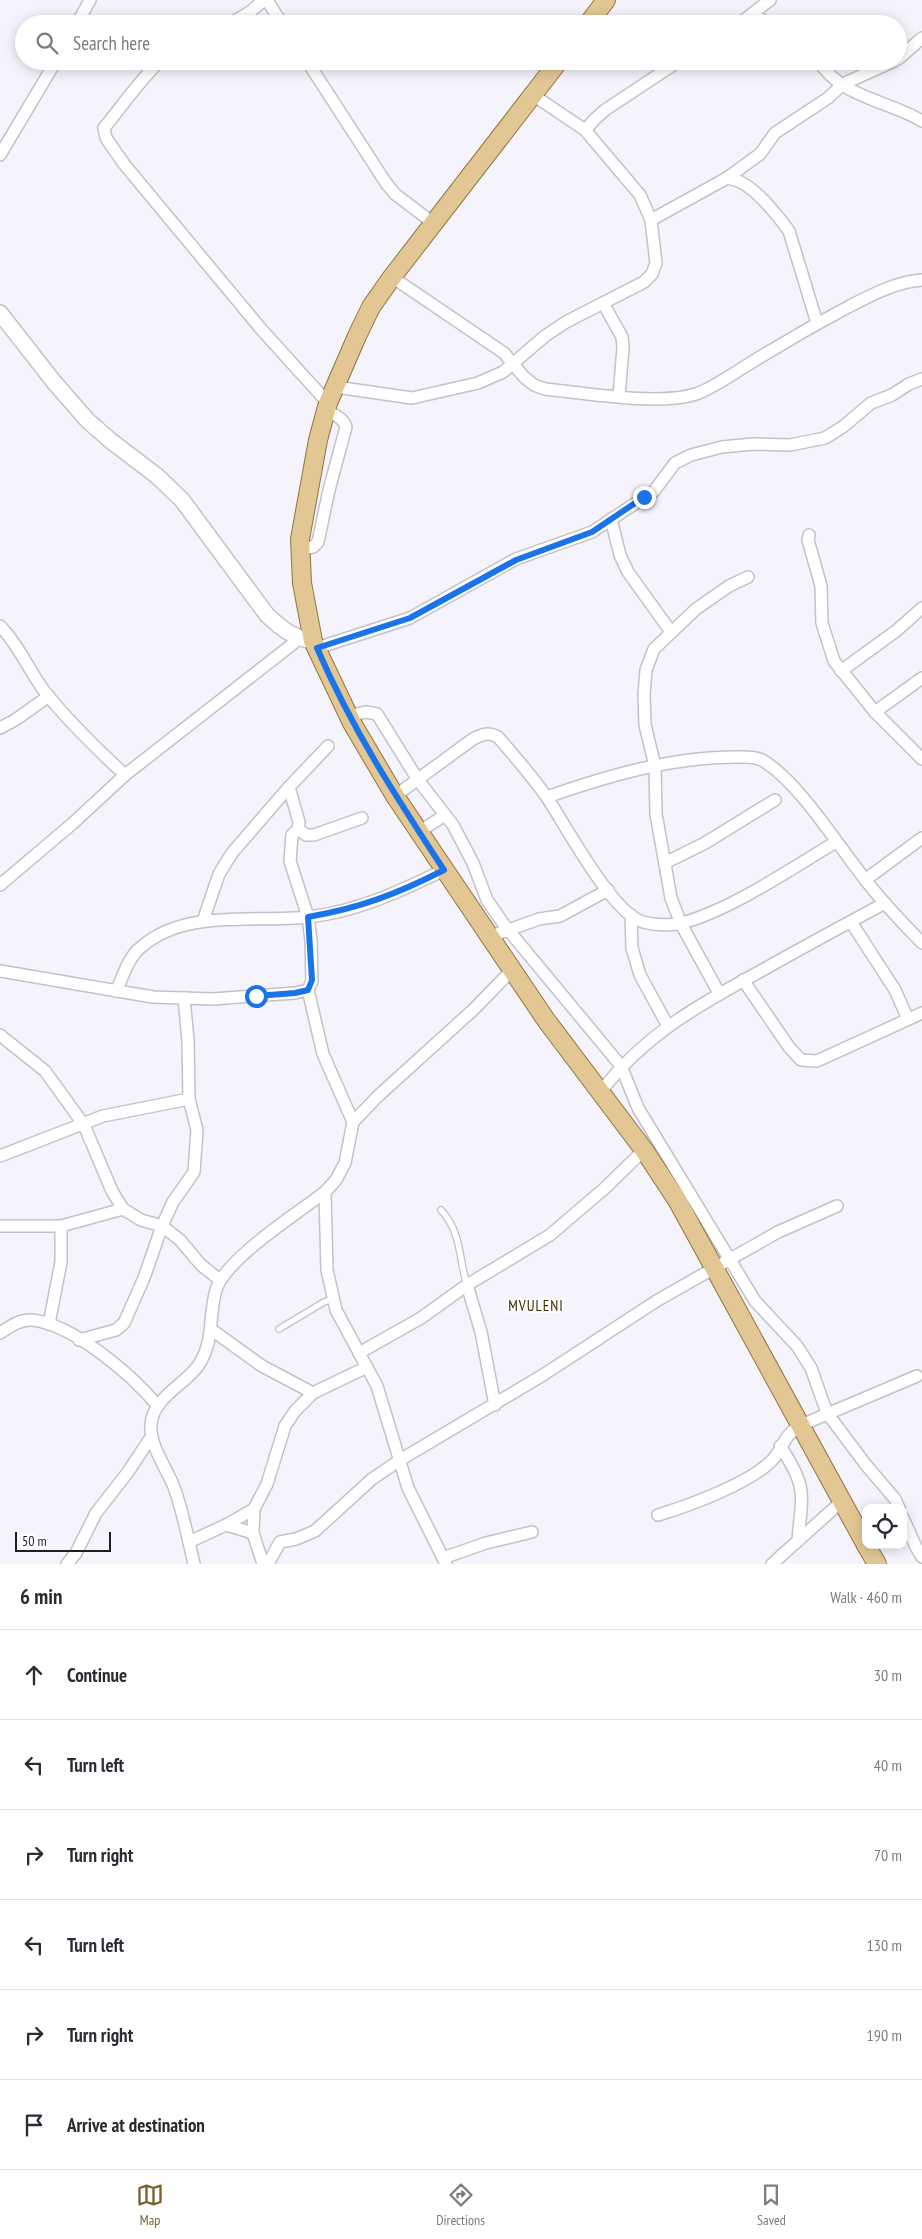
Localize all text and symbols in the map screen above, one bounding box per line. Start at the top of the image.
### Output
search box [15,15,907,70]
icon: search [33,29,61,57]
text: Search here [73,31,150,55]
route end [633,486,656,509]
route start [245,985,268,1008]
district label: MVULENI [508,1296,564,1315]
map controls [862,1504,907,1549]
button: locate [862,1504,907,1549]
scale bar [15,1529,111,1552]
text: 50 m [22,1532,47,1550]
text: 6 min [20,1583,62,1610]
text: Walk · 460 m [830,1587,902,1607]
icon: ahead [20,1661,48,1689]
text: Continue [67,1663,127,1687]
text: 30 m [874,1665,902,1685]
icon: left [20,1751,48,1779]
text: Turn left [67,1753,124,1777]
text: 40 m [874,1755,902,1775]
icon: right [20,1841,48,1869]
text: Turn right [67,1843,133,1867]
text: 70 m [874,1845,902,1865]
icon: left [20,1931,48,1959]
text: Turn left [67,1933,124,1957]
text: 130 m [867,1935,902,1955]
icon: right [20,2021,48,2049]
text: Turn right [67,2023,133,2047]
text: 190 m [867,2025,902,2045]
icon: arrive [20,2111,48,2139]
text: Arrive at destination [67,2113,205,2137]
tab: Map [136,2181,164,2229]
tab: Directions [436,2181,485,2229]
tab: Saved [757,2181,786,2229]

